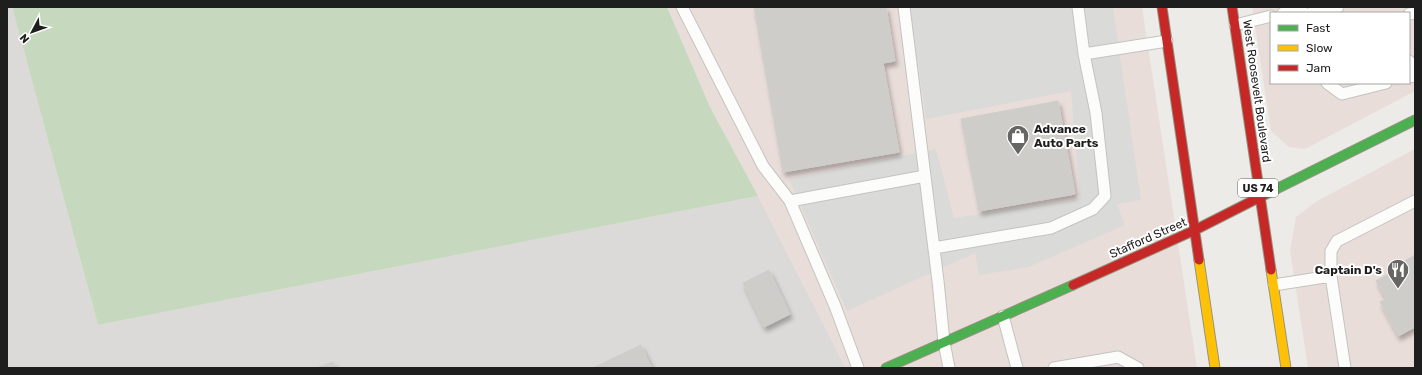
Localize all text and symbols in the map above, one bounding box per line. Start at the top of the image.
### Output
north arrow [12,12,52,52]
legend [1270,12,1410,84]
street label: West Roosevelt Boulevard [1240,19,1274,163]
text: Fast [1306,21,1330,35]
text: N [17,31,32,45]
text: Slow [1306,41,1333,55]
text: Jam [1306,61,1331,75]
place label: Advance Auto Parts [1034,122,1099,150]
shop icon: Advance Auto Parts [1005,123,1031,156]
road number: US 74 [1238,179,1278,197]
street label: Stafford Street [1107,215,1189,261]
restaurant icon: Captain D's [1385,257,1411,290]
place label: Captain D's [1315,263,1382,277]

